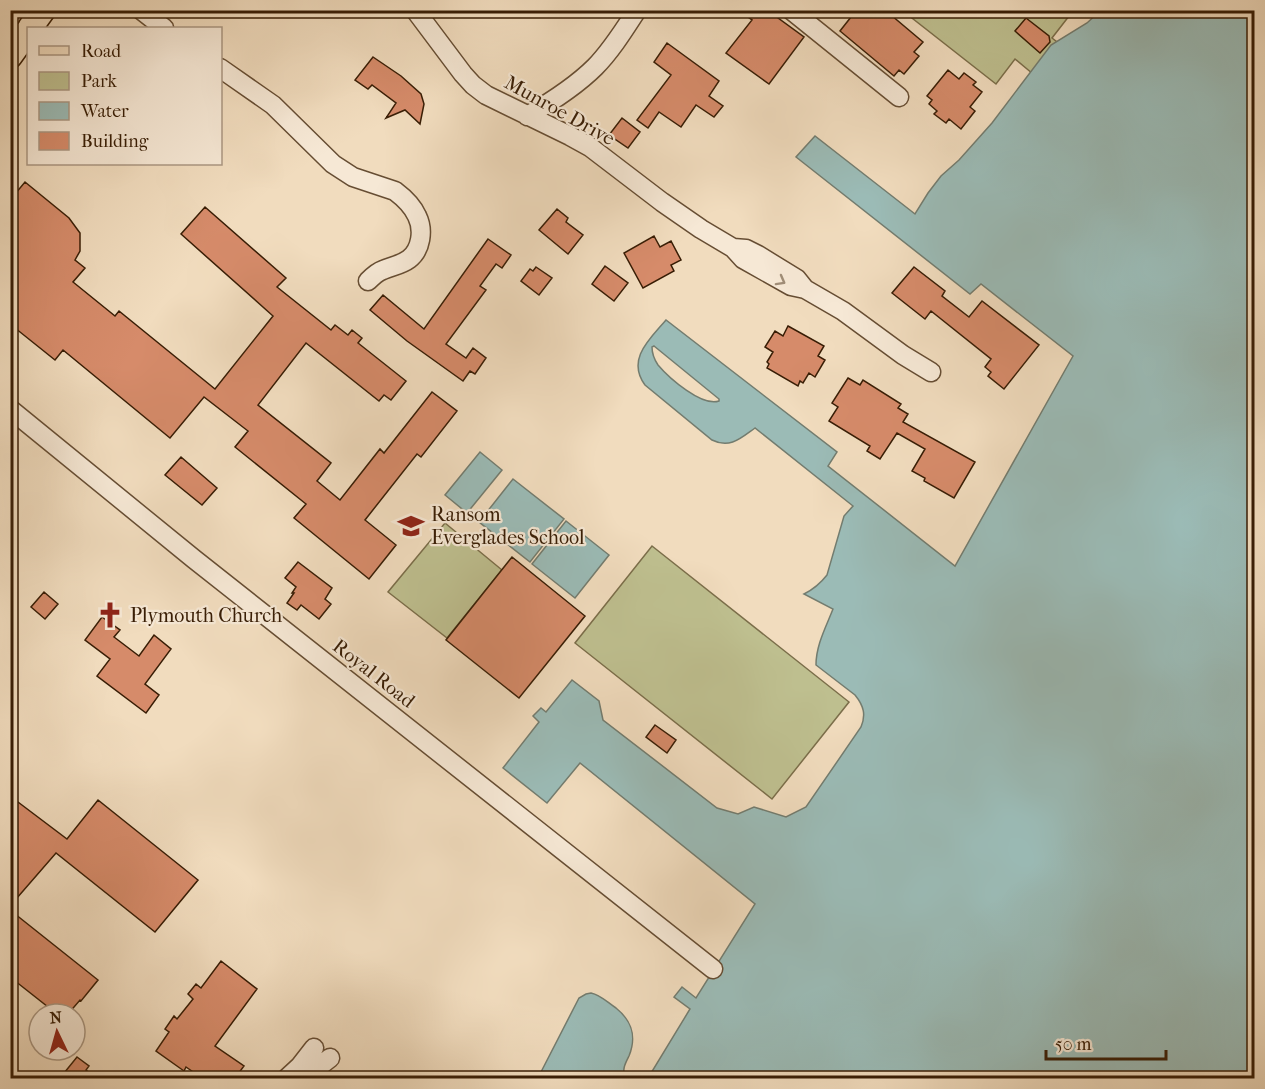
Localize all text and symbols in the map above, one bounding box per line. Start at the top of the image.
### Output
legend [27,27,222,165]
text: Road [81,41,121,62]
text: Park [81,71,118,92]
street label: Munroe Drive [501,71,619,150]
text: Water [80,101,129,122]
text: Building [81,131,149,152]
one-way arrow [775,274,785,285]
place label: Ransom Everglades School [431,503,585,549]
school or university icon: Ransom Everglades School [396,511,426,541]
church icon: Plymouth Church [95,600,125,630]
place label: Plymouth Church [130,604,283,627]
street label: Royal Road [328,634,420,713]
north arrow [27,1002,87,1062]
text: N [49,1007,63,1028]
scale bar [1046,1023,1166,1061]
text: 50 m [1055,1034,1092,1055]

